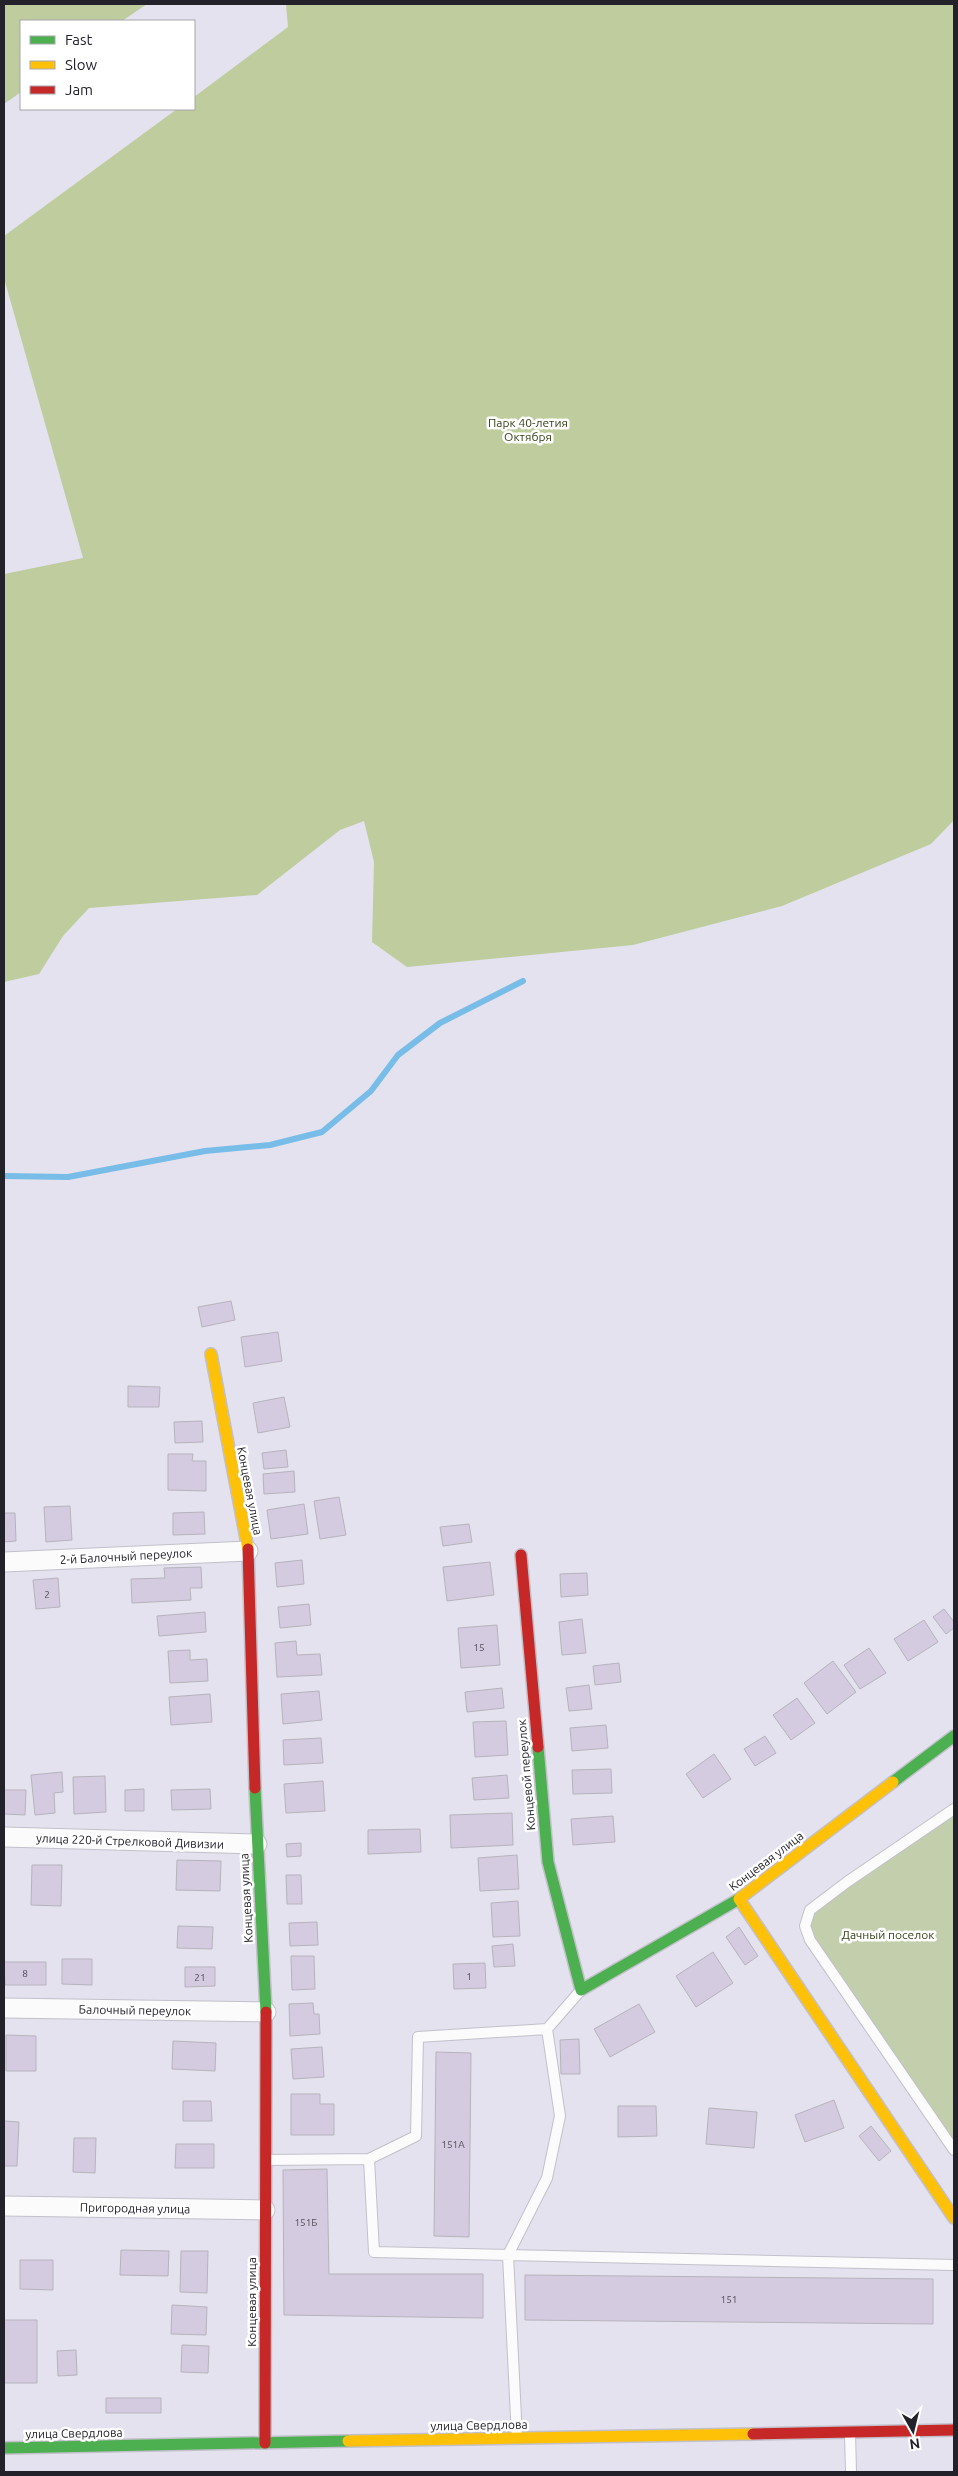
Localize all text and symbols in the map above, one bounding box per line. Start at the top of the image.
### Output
legend [20,20,195,110]
text: Fast [65,31,93,48]
text: Slow [65,56,98,73]
text: Jam [65,81,93,98]
park label: Парк 40-летия Октября [488,416,568,443]
street label: Концевая улица [235,1446,265,1536]
street label: 2-й Балочный переулок [59,1546,193,1566]
house number: 2 [44,1589,50,1600]
house number: 15 [473,1642,485,1653]
street label: Концевой переулок [515,1719,537,1831]
street label: Концевая улица [726,1829,806,1893]
street label: улица 220-й Стрелковой Дивизии [36,1831,224,1851]
street label: Концевая улица [237,1853,255,1943]
park label: Дачный поселок [842,1928,934,1941]
house number: 8 [22,1968,28,1979]
house number: 1 [466,1971,472,1982]
house number: 21 [194,1972,206,1983]
street label: Балочный переулок [79,2003,191,2017]
house number: 151А [441,2139,465,2150]
street label: Пригородная улица [80,2201,190,2215]
house number: 151Б [294,2217,318,2228]
street label: Концевая улица [245,2257,258,2347]
house number: 151 [721,2294,737,2305]
north arrow [888,2406,938,2456]
street label: улица Свердлова [430,2418,528,2432]
street label: улица Свердлова [25,2426,123,2440]
text: N [909,2435,921,2453]

